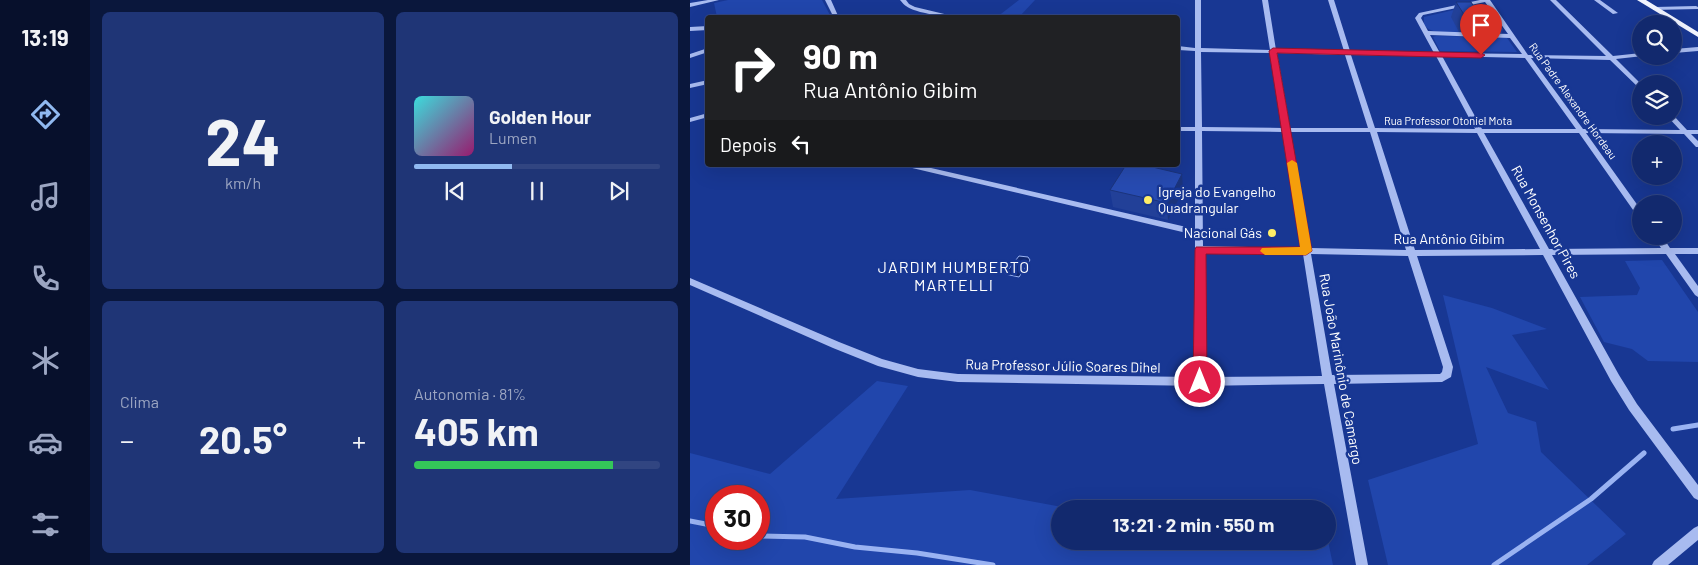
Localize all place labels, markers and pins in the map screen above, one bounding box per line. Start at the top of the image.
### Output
pin [1460,4,1502,55]
place label: Igreja do Evangelho Quadrangular [1158,183,1276,216]
marker: Igreja do Evangelho Quadrangular [1142,194,1154,206]
place label: Nacional Gás [1184,224,1262,241]
marker: Nacional Gás [1266,227,1278,239]

